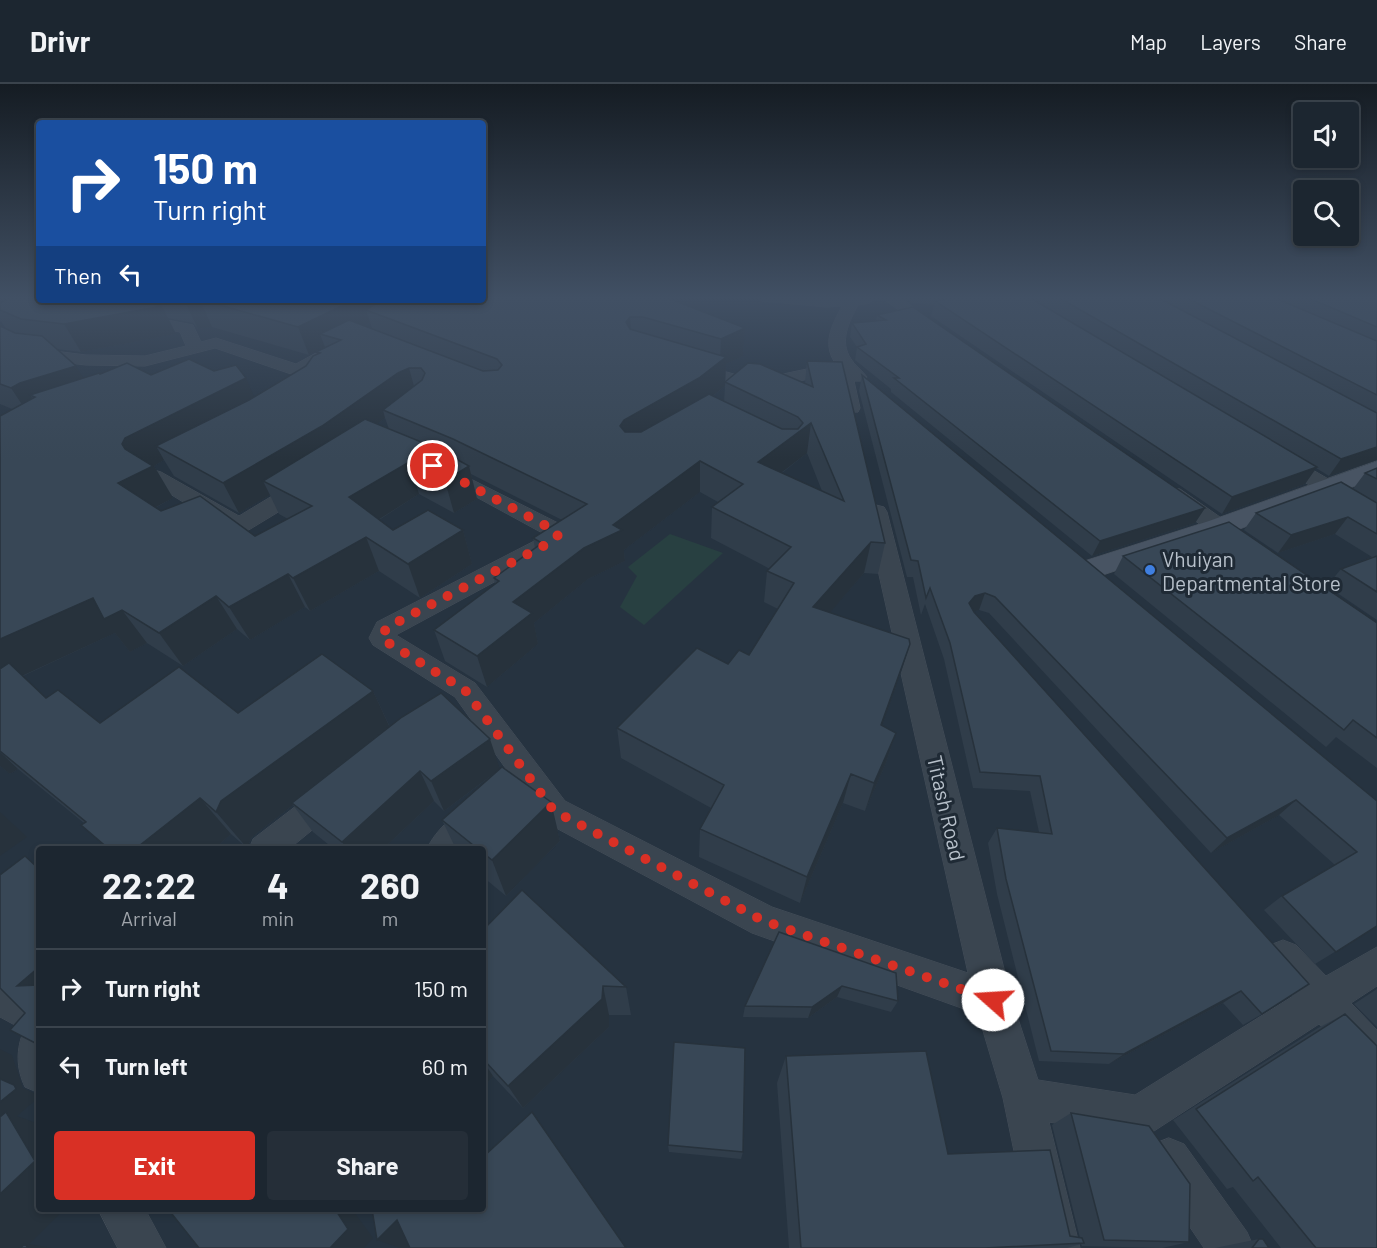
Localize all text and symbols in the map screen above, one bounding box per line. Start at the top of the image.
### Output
text: Drivr [30,24,90,58]
text: Map [1130,29,1167,54]
text: Layers [1200,29,1261,54]
text: Share [1294,29,1347,54]
map controls [1293,102,1359,246]
button: sound [1293,102,1359,168]
text: 150 m [153,142,258,192]
icon: right [54,144,132,222]
button: search [1293,180,1359,246]
text: Turn right [153,193,267,225]
icon: left [114,258,147,291]
text: Then [54,262,102,288]
pin [407,440,458,491]
icon: arrive [416,449,449,482]
place label: Vhuiyan Departmental Store [1162,546,1341,595]
marker: Vhuiyan Departmental Store [1143,563,1157,577]
street label: Titash Road [923,753,971,863]
text: 22:22 [102,863,196,906]
text: 4 [267,863,289,906]
text: 260 [360,863,420,906]
text: Arrival [121,906,177,930]
text: min [262,906,294,930]
text: m [382,906,398,930]
position arrow [961,968,1025,1032]
icon: right [54,972,87,1005]
text: Turn right [105,975,200,1001]
text: 150 m [414,975,468,1001]
icon: left [54,1050,87,1083]
text: Turn left [105,1053,188,1079]
text: 60 m [422,1053,468,1079]
button: Exit [54,1131,255,1200]
button: Share [267,1131,468,1200]

